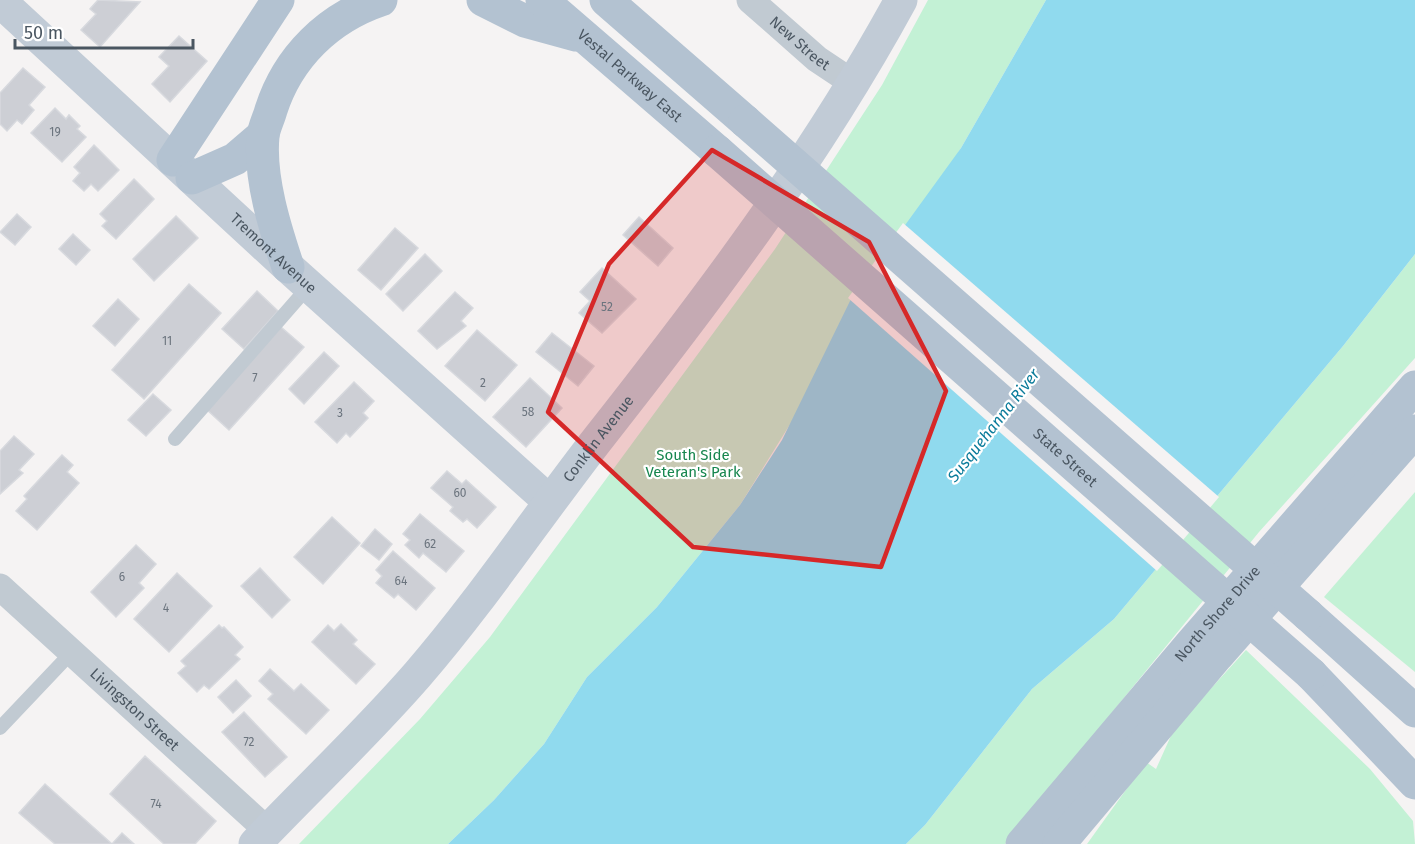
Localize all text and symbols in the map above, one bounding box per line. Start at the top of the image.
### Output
scale bar [15,12,194,50]
street label: New Street [766,12,834,74]
text: 50 m [24,22,63,44]
street label: Vestal Parkway East [574,26,686,126]
house number: 19 [49,125,61,139]
street label: Tremont Avenue [227,209,320,297]
house number: 52 [601,300,613,314]
house number: 11 [162,334,172,348]
water label: Susquehanna River [943,364,1044,486]
house number: 7 [252,371,258,385]
house number: 2 [480,376,486,390]
street label: Conklin Avenue [559,392,638,486]
house number: 58 [522,405,535,419]
house number: 3 [337,406,343,420]
street label: State Street [1029,425,1102,491]
park label: South Side Veteran's Park [645,446,741,481]
house number: 60 [453,486,467,500]
house number: 62 [424,537,436,551]
street label: North Shore Drive [1171,562,1264,666]
house number: 6 [119,570,125,584]
house number: 64 [395,574,408,588]
house number: 4 [163,601,170,615]
street label: Livingston Street [86,664,183,755]
house number: 72 [243,735,255,749]
house number: 74 [150,797,162,811]

